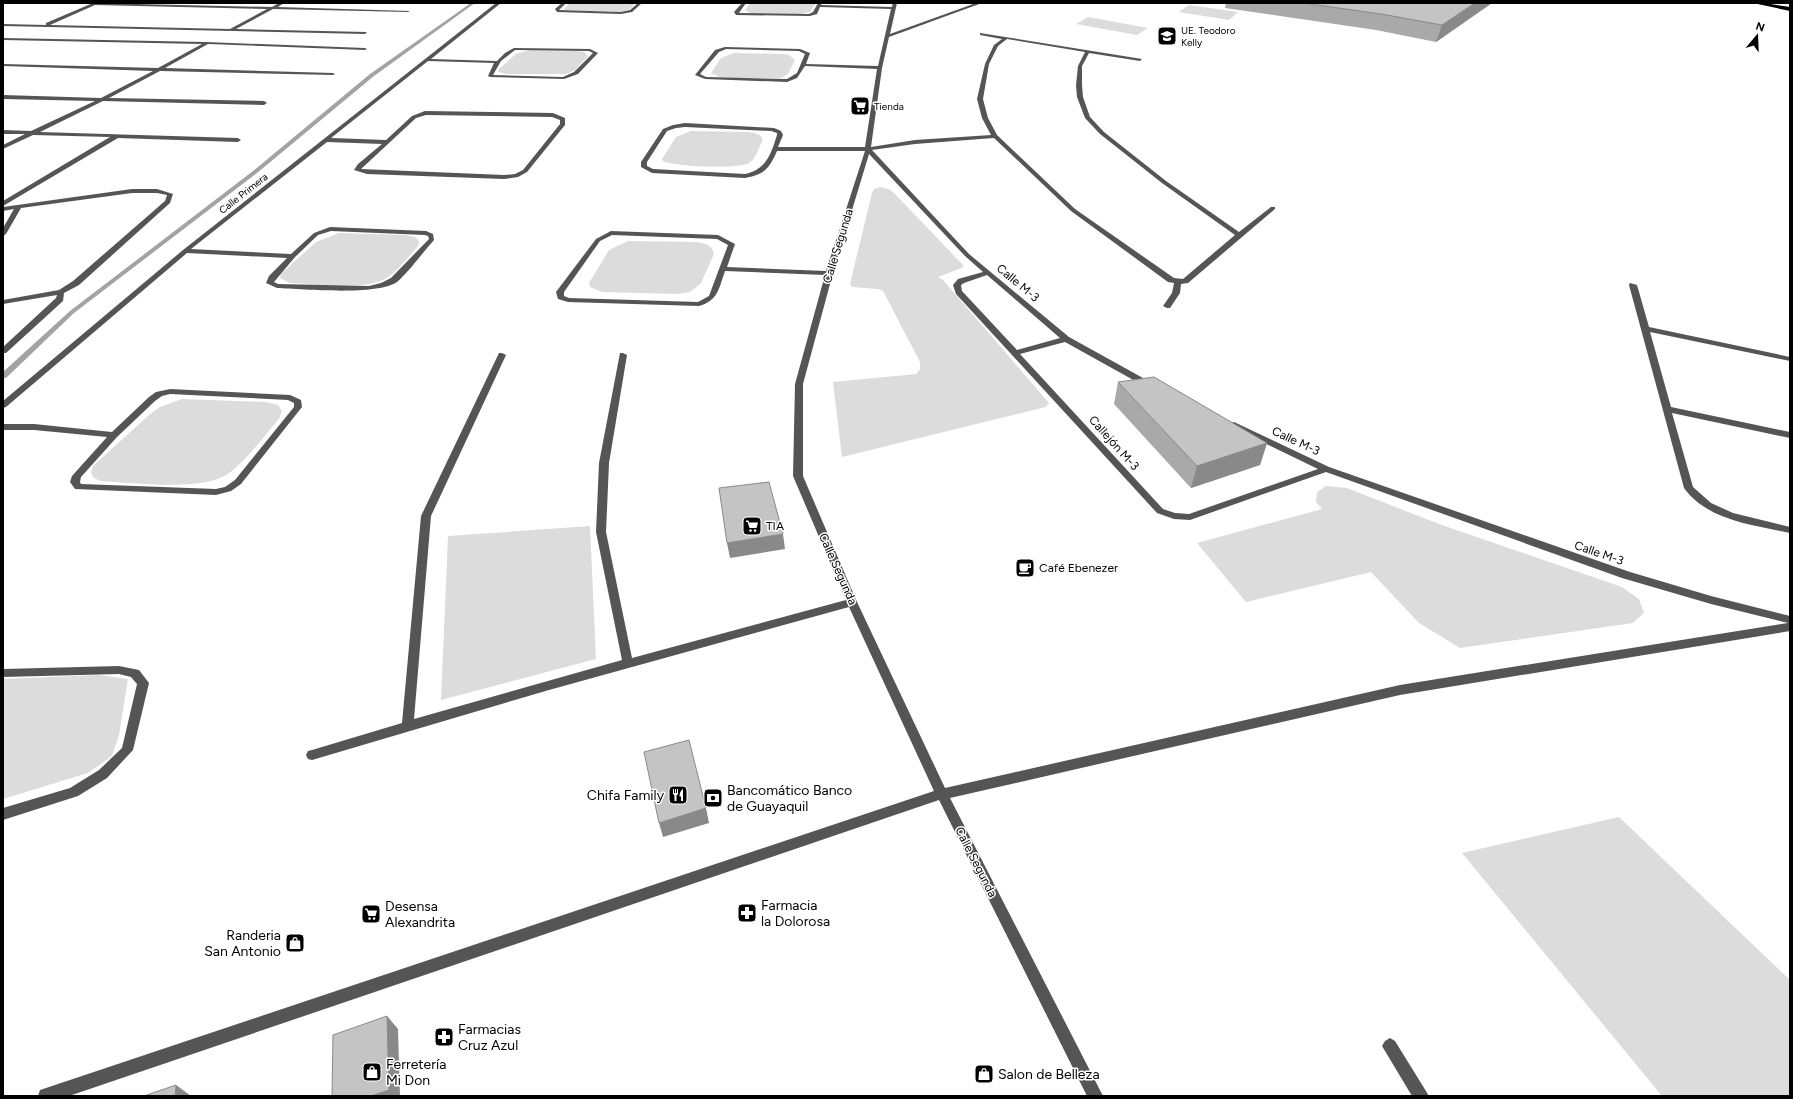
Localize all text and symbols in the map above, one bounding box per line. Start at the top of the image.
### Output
north arrow [1737,16,1777,56]
text: N [1754,19,1766,35]
place label: UE. Teodoro Kelly [1181,24,1236,49]
school or university icon: UE. Teodoro Kelly [1156,25,1178,47]
supermarket icon: Tienda [849,95,871,117]
place label: Tienda [874,100,904,113]
street label: Calle Primera [216,170,270,217]
street label: Calle Segunda [820,207,856,285]
street label: Calle M-3 [994,261,1042,305]
street label: Callejón M-3 [1086,413,1142,473]
street label: Calle M-3 [1270,424,1322,458]
supermarket icon: TIA [741,515,763,537]
place label: TIA [766,519,784,533]
street label: Calle Segunda [816,531,860,607]
street label: Calle M-3 [1572,538,1626,568]
cafe icon: Café Ebenezer [1014,557,1036,579]
place label: Café Ebenezer [1039,561,1118,575]
place label: Bancomático Banco de Guayaquil [727,782,852,815]
restaurant icon: Chifa Family [667,784,689,806]
place label: Chifa Family [587,787,665,804]
bank icon: Bancomático Banco de Guayaquil [702,787,724,809]
street label: Calle Segunda [952,824,1000,900]
place label: Farmacia la Dolorosa [761,897,830,930]
place label: Desensa Alexandrita [385,898,455,931]
pharmacy icon: Farmacia la Dolorosa [736,902,758,924]
supermarket icon: Desensa Alexandrita [360,903,382,925]
place label: Randeria San Antonio [204,927,281,960]
shop icon: Randeria San Antonio [284,932,306,954]
place label: Farmacias Cruz Azul [458,1021,521,1054]
pharmacy icon: Farmacias Cruz Azul [433,1026,455,1048]
place label: Ferretería Mi Don [386,1056,446,1089]
shop icon: Ferretería Mi Don [361,1061,383,1083]
shop icon: Salon de Belleza [973,1063,995,1085]
place label: Salon de Belleza [998,1066,1100,1083]

